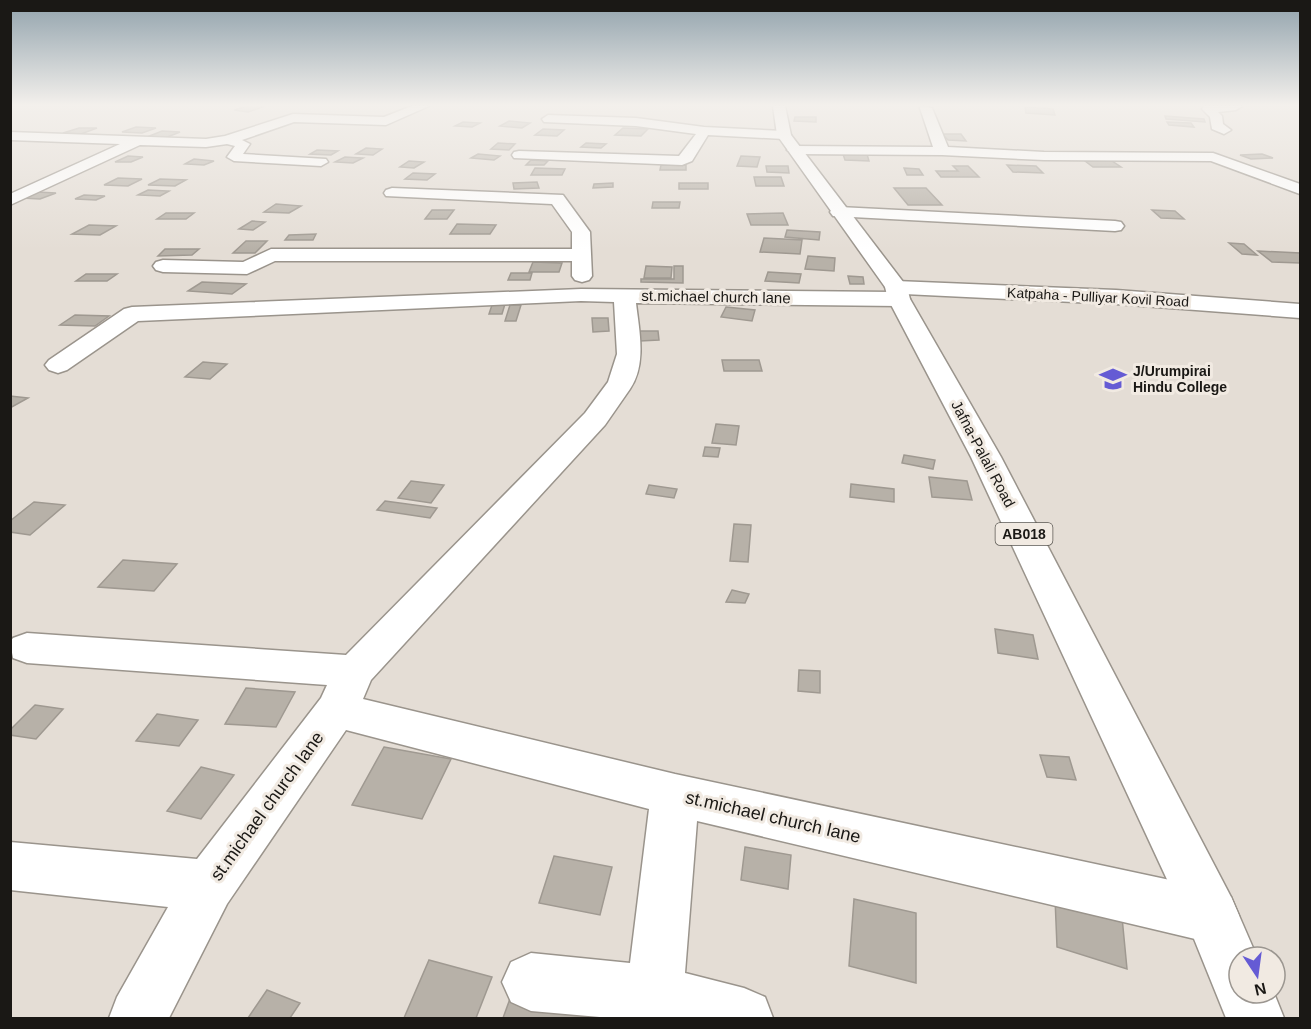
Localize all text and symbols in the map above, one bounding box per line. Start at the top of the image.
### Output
street label: Katpaha - Pulliyar Kovil Road [1007,284,1189,310]
street label: st.michael church lane [641,287,791,306]
place label: J/Urumpirai Hindu College [1133,363,1227,395]
school or university icon: J/Urumpirai Hindu College [1098,364,1128,394]
street label: Jafna-Palali Road [948,398,1019,510]
road number: AB018 [996,523,1052,545]
street label: st.michael church lane [206,728,328,884]
street label: st.michael church lane [683,787,863,847]
north arrow [1227,945,1287,1005]
text: N [1253,980,1268,999]

